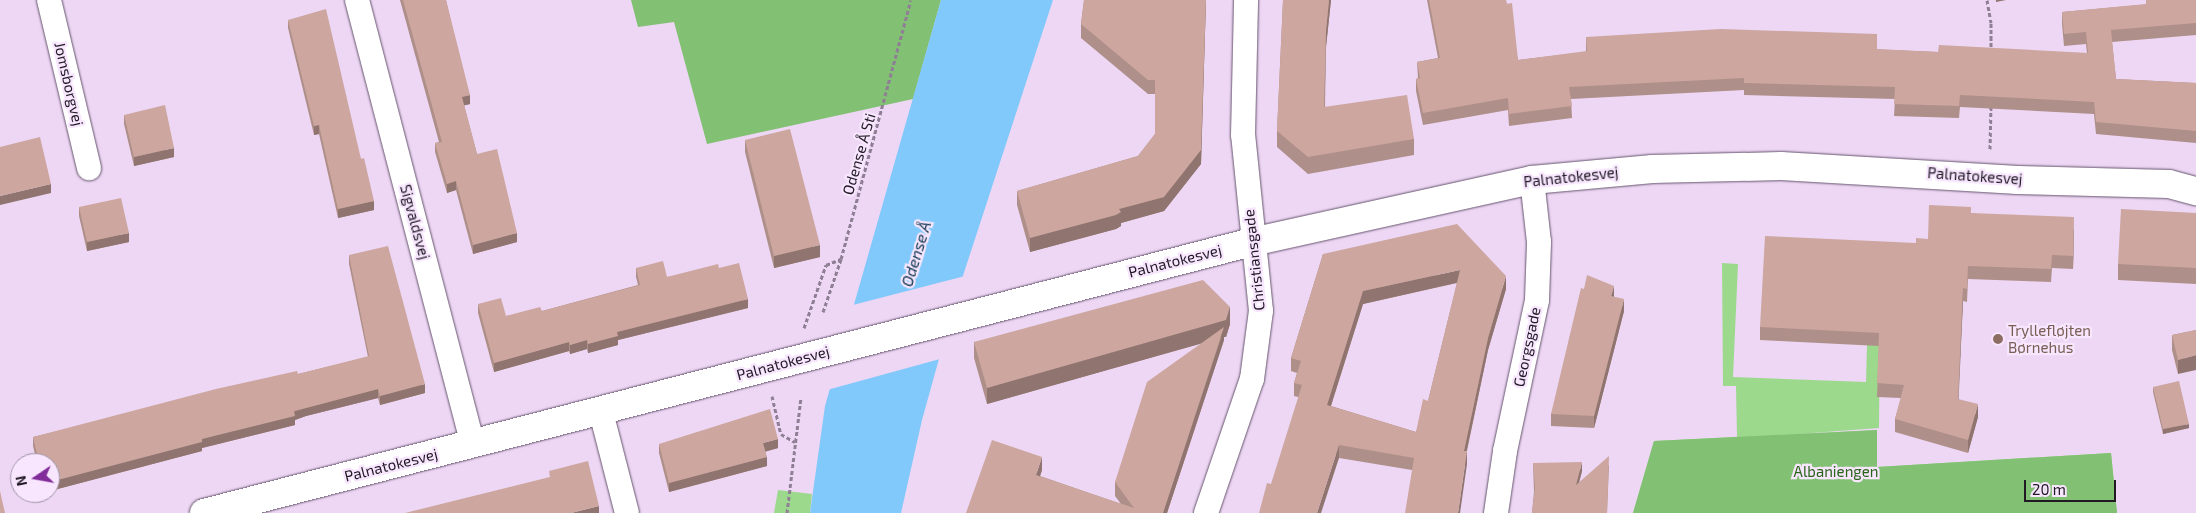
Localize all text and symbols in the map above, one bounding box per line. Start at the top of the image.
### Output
street label: Jomsborgvej [51,40,87,128]
street label: Odense Å Sti [839,111,879,197]
street label: Palnatokesvej [1523,163,1619,191]
street label: Palnatokesvej [1927,164,2023,188]
street label: Sigvaldsvej [396,183,434,261]
street label: Christiansgade [1240,208,1268,312]
water label: Odense Å [897,219,935,289]
street label: Palnatokesvej [1127,241,1223,281]
street label: Georgsgade [1510,305,1544,389]
place label: Tryllefløjten Børnehus [2008,321,2091,356]
marker: Tryllefløjten Børnehus [1992,333,2004,345]
street label: Palnatokesvej [735,342,831,384]
street label: Palnatokesvej [343,445,439,485]
north arrow [10,453,60,503]
park label: Albaniengen [1794,463,1878,481]
scale bar [2026,470,2118,502]
text: N [11,474,30,488]
text: 20 m [2032,480,2066,498]

